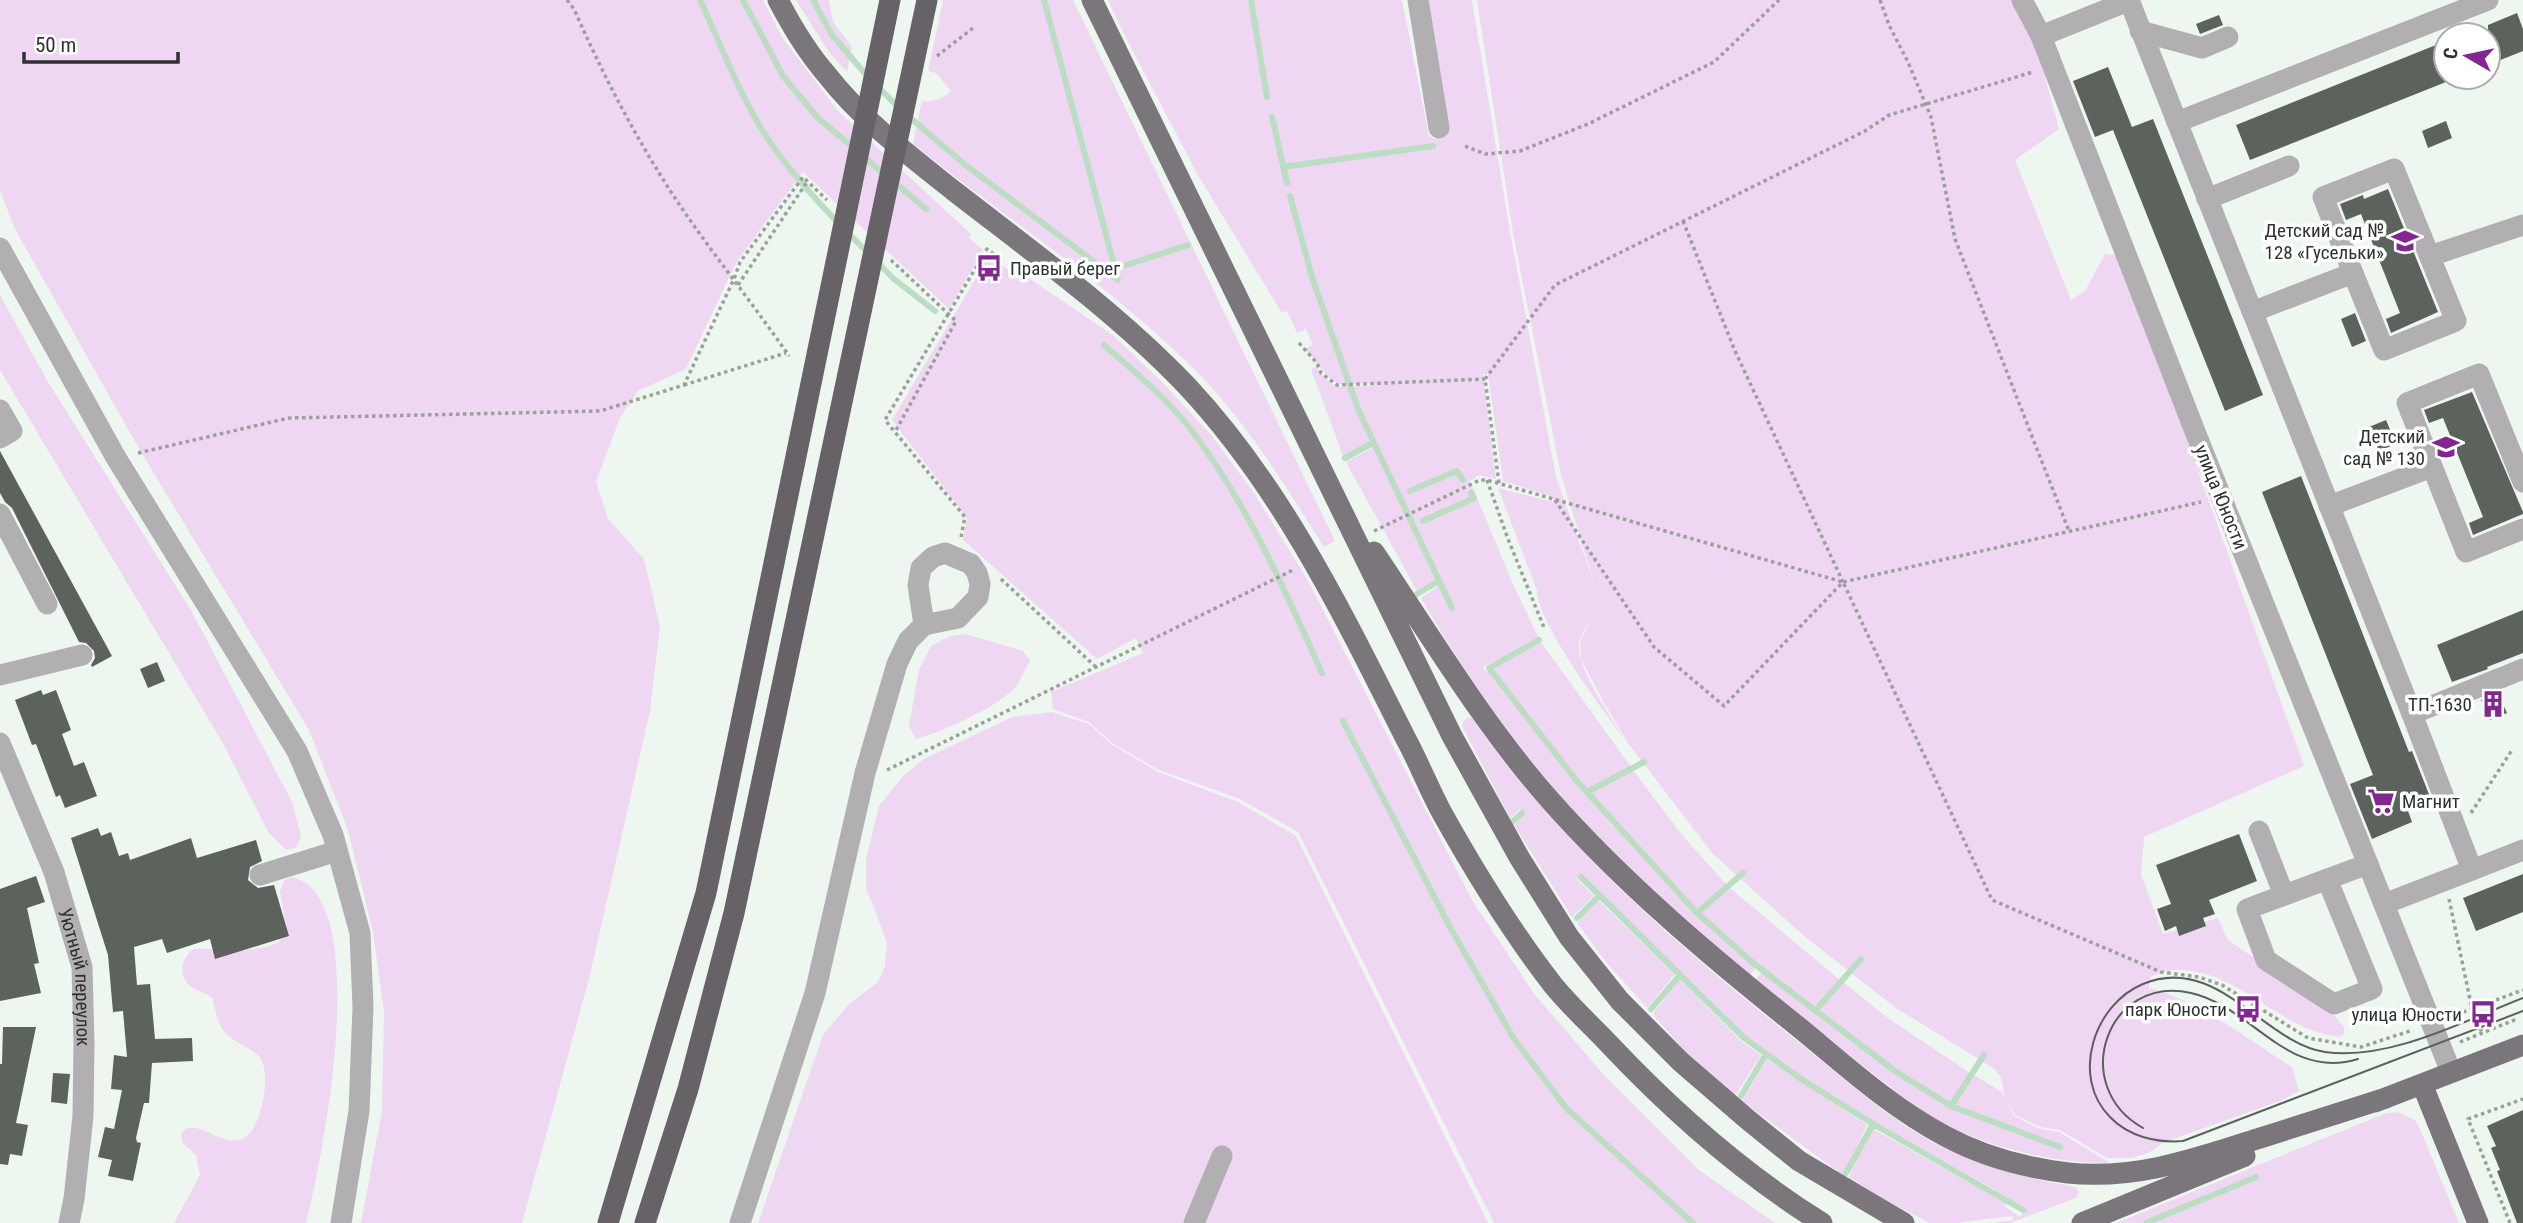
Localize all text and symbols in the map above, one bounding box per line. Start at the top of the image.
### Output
scale bar [24,21,178,65]
north arrow [2432,21,2502,91]
text: 50 m [35,33,76,57]
text: С [2438,46,2463,61]
place label: Детский сад № 128 «Гусельки» [2264,219,2384,264]
school or university icon: Детский сад № 128 «Гусельки» [2390,226,2420,256]
bus stop icon: Правый берег [974,253,1004,283]
place label: Правый берег [1010,257,1120,280]
place label: Детский сад № 130 [2343,425,2425,470]
school or university icon: Детский сад № 130 [2431,432,2461,462]
street label: улица Юности [2190,441,2252,553]
building icon: ТП-1630 [2478,689,2508,719]
place label: ТП-1630 [2408,693,2472,716]
supermarket icon: Магнит [2366,786,2396,816]
place label: Магнит [2402,790,2460,813]
street label: Уютный переулок [54,905,96,1047]
bus stop icon: парк Юности [2233,994,2263,1024]
place label: парк Юности [2125,998,2227,1021]
bus stop icon: улица Юности [2468,999,2498,1029]
place label: улица Юности [2351,1003,2462,1026]

